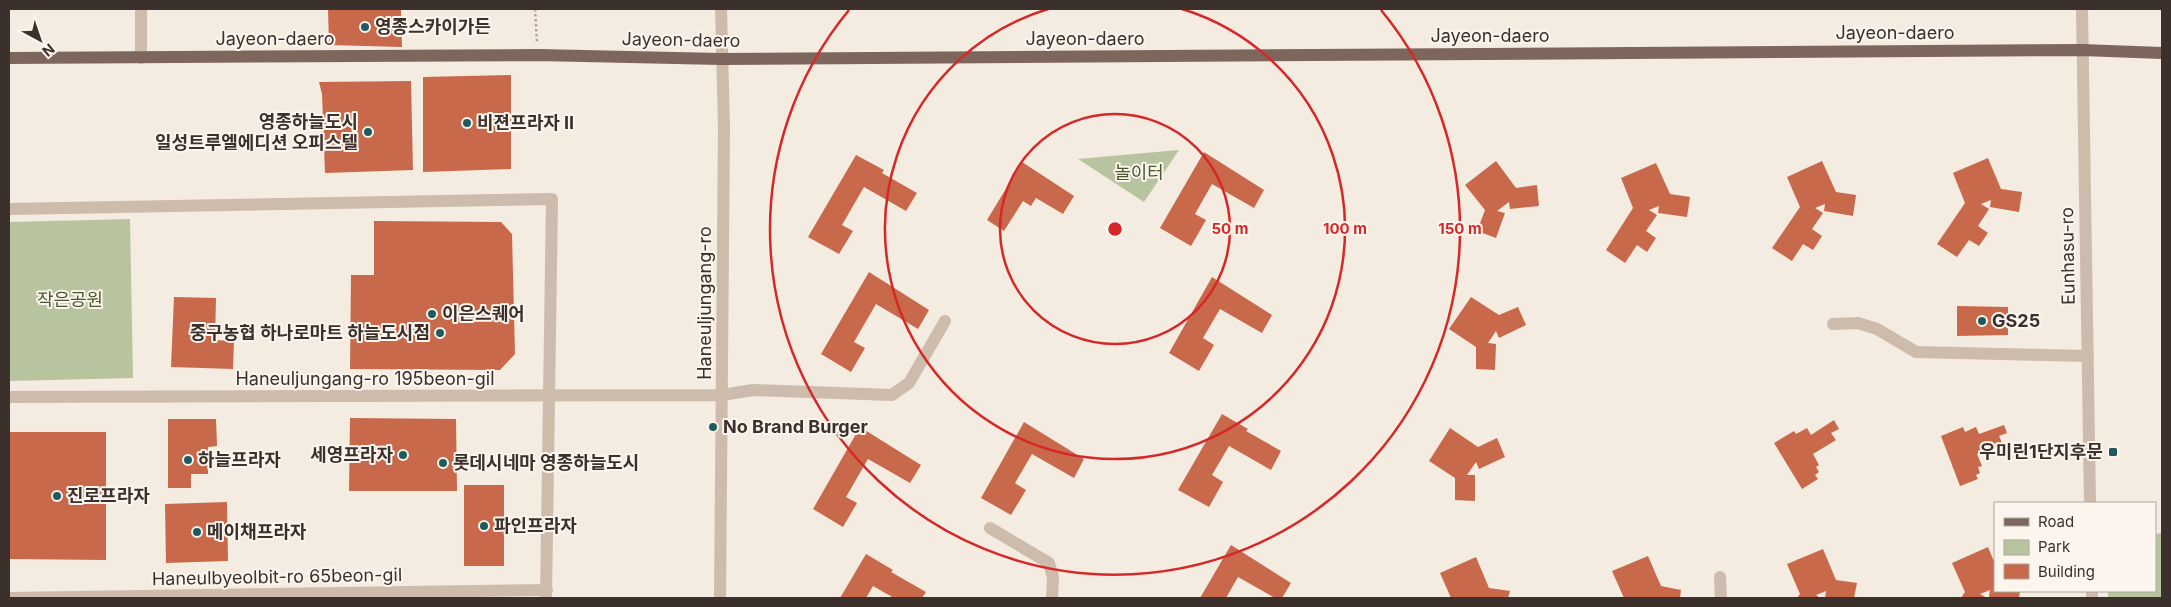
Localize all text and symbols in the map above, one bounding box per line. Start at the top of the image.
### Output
north arrow [15,15,65,65]
place label: 영종스카이가든 [375,16,491,37]
marker: 영종스카이가든 [359,21,371,33]
street label: Jayeon-daero [1836,22,1954,43]
street label: Jayeon-daero [1431,25,1549,46]
street label: Jayeon-daero [216,28,334,49]
street label: Jayeon-daero [621,28,741,51]
street label: Jayeon-daero [1026,28,1144,49]
text: N [39,40,58,60]
place label: 영종하늘도시 일성트루엘에디션 오피스텔 [155,111,358,153]
place label: 비젼프라자 II [477,112,574,133]
marker: 비젼프라자 II [461,117,473,129]
marker: 영종하늘도시 일성트루엘에디션 오피스텔 [362,126,374,138]
park label: 놀이터 [1114,162,1164,183]
street label: Eunhasu-ro [2056,207,2079,305]
text: 50 m [1212,219,1248,238]
text: 100 m [1323,219,1367,238]
text: 150 m [1438,219,1482,238]
centre of rings [1106,220,1124,238]
street label: Haneuljungang-ro [694,226,715,380]
park label: 작은공원 [37,289,103,310]
place label: 이은스퀘어 [442,303,525,324]
marker: 이은스퀘어 [426,308,438,320]
place label: GS25 [1992,310,2040,331]
marker: GS25 [1976,315,1988,327]
place label: 중구농협 하나로마트 하늘도시점 [190,322,430,343]
marker: 중구농협 하나로마트 하늘도시점 [434,327,446,339]
street label: Haneuljungang-ro 195beon-gil [235,368,495,389]
place label: No Brand Burger [723,416,868,437]
marker: No Brand Burger [707,421,719,433]
place label: 우미린1단지후문 [1979,441,2103,462]
place label: 세영프라자 [310,444,393,465]
marker: 우미린1단지후문 [2107,446,2119,458]
place label: 하늘프라자 [198,449,281,470]
marker: 세영프라자 [397,449,409,461]
place label: 롯데시네마 영종하늘도시 [453,452,639,473]
marker: 하늘프라자 [182,454,194,466]
marker: 롯데시네마 영종하늘도시 [437,457,449,469]
place label: 진로프라자 [67,485,150,506]
marker: 진로프라자 [51,490,63,502]
legend [1994,502,2156,592]
text: Road [2038,512,2074,531]
place label: 파인프라자 [494,515,577,536]
marker: 파인프라자 [478,520,490,532]
place label: 메이채프라자 [207,521,307,542]
marker: 메이채프라자 [191,526,203,538]
text: Park [2038,537,2071,556]
text: Building [2038,562,2095,581]
street label: Haneulbyeolbit-ro 65beon-gil [152,564,402,589]

